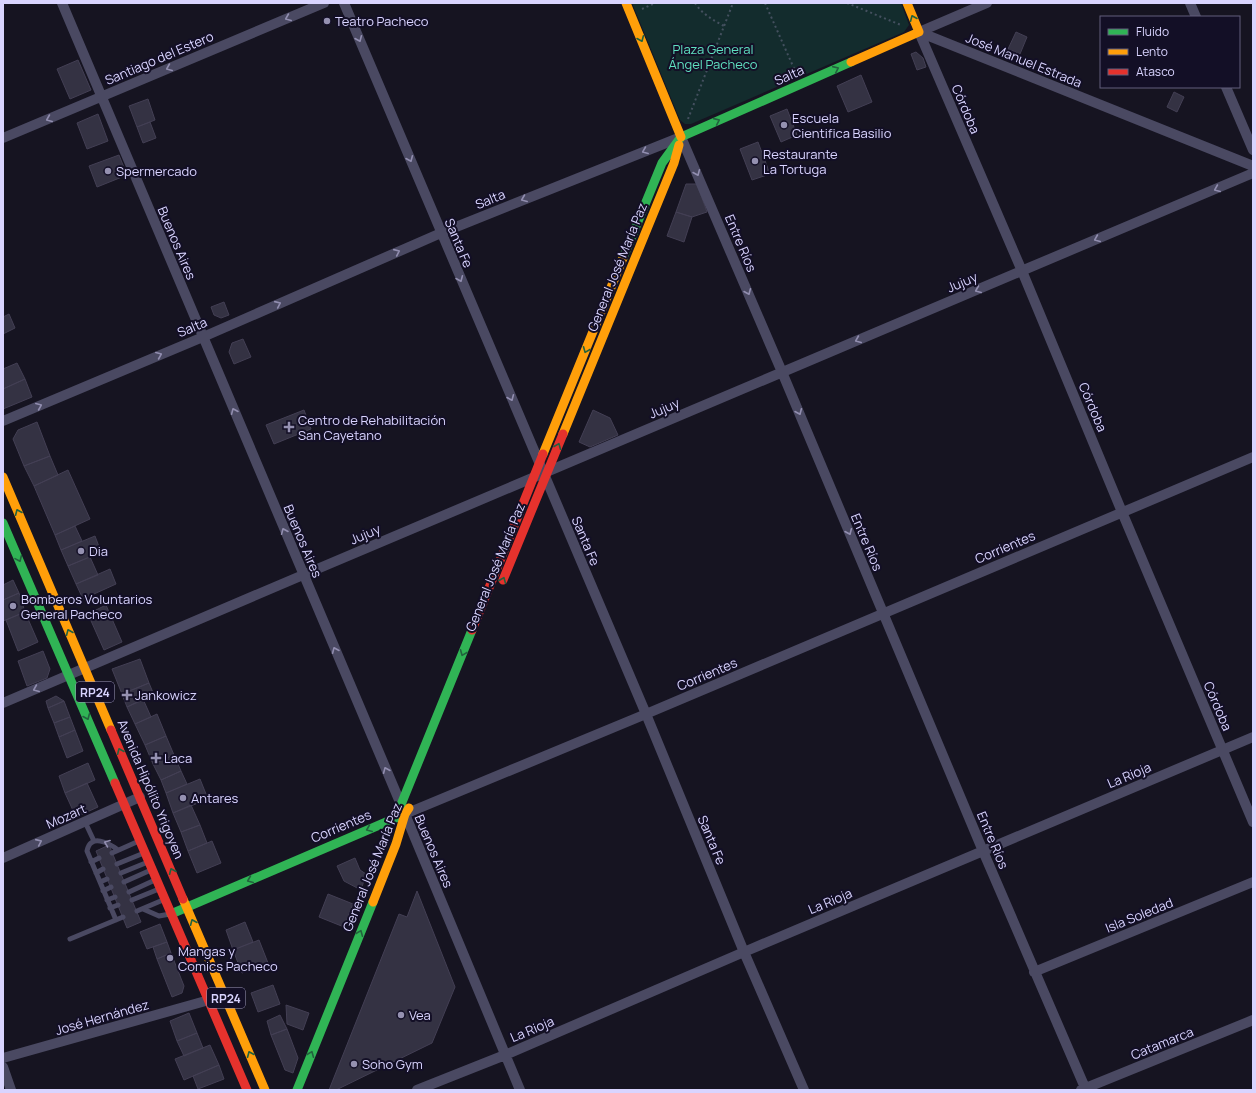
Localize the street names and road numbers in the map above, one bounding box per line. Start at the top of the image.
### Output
street label: Santiago del Estero [102,27,216,89]
street label: José Manuel Estrada [963,29,1085,91]
street label: Salta [771,61,807,89]
street label: Córdoba [948,82,984,136]
street label: Salta [472,185,508,213]
street label: General José María Paz [583,200,651,334]
street label: Buenos Aires [153,204,201,283]
street label: Entre Ríos [721,212,761,275]
street label: Santa Fe [441,216,478,271]
street label: Jujuy [944,267,980,296]
street label: Salta [174,313,210,341]
street label: Córdoba [1075,380,1111,434]
street label: Jujuy [646,393,682,422]
street label: General José María Paz [461,500,529,634]
street label: Buenos Aires [279,502,327,581]
street label: Entre Ríos [847,511,887,574]
street label: Santa Fe [568,514,605,569]
street label: Jujuy [347,519,383,548]
street label: Corrientes [972,526,1038,568]
street label: Corrientes [674,653,740,695]
street label: Córdoba [1200,679,1236,733]
road number: RP24 [76,682,114,702]
street label: Avenida Hipólito Yrigoyen [113,717,189,861]
street label: La Rioja [1104,758,1154,792]
street label: Mozart [43,799,89,833]
street label: General José María Paz [338,800,406,934]
street label: Corrientes [308,805,374,847]
street label: Entre Ríos [973,809,1013,872]
street label: Buenos Aires [410,812,458,891]
street label: Santa Fe [694,813,731,868]
street label: La Rioja [805,884,855,918]
street label: Isla Soledad [1102,893,1176,937]
road number: RP24 [207,988,245,1008]
street label: José Hernández [53,995,151,1039]
street label: La Rioja [507,1012,557,1046]
street label: Catamarca [1128,1022,1196,1064]

